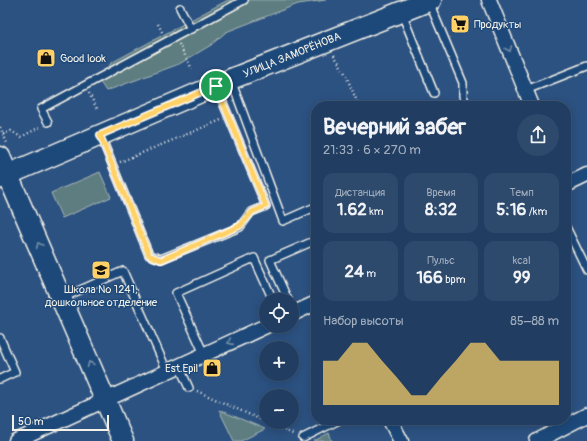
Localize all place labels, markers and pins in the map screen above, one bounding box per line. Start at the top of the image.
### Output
supermarket icon: Продукты [449,13,471,35]
place label: Продукты [474,18,521,31]
shop icon: Good look [35,47,57,69]
place label: Good look [60,52,106,65]
pin [199,69,233,103]
school or university icon: Школа № 1241, дошкольное отделение [90,259,112,281]
place label: Школа № 1241, дошкольное отделение [45,283,158,309]
shop icon: Est.Epil [201,357,223,379]
place label: Est.Epil [165,362,198,375]

